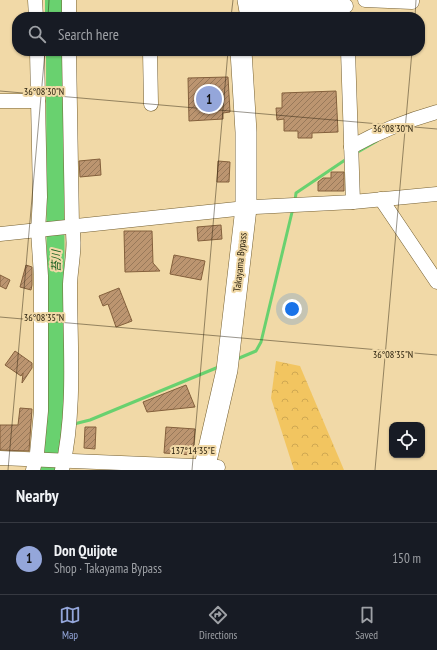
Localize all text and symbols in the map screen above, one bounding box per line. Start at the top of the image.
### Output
search box [12,12,425,56]
icon: search [26,23,48,45]
text: Search here [58,25,119,44]
pin: 1 [196,84,222,114]
text: 36°08'30"N [24,85,64,98]
text: 36°08'30"N [373,122,413,135]
street label: Takayama Bypass [230,231,250,292]
water label: 苔川 [49,249,63,272]
your location [282,299,302,319]
text: 36°08'35"N [24,311,64,324]
text: 36°08'35"N [373,348,413,361]
map controls [389,422,425,458]
button: locate [389,422,425,458]
text: 137°14'35"E [171,444,215,457]
text: Nearby [16,485,59,507]
text: Don Quijote [54,541,118,560]
text: 1 [26,550,32,567]
text: 150 m [392,550,421,567]
text: Shop · Takayama Bypass [54,560,162,577]
tab: Map [59,604,81,642]
tab: Directions [199,604,237,642]
tab: Saved [355,604,378,642]

